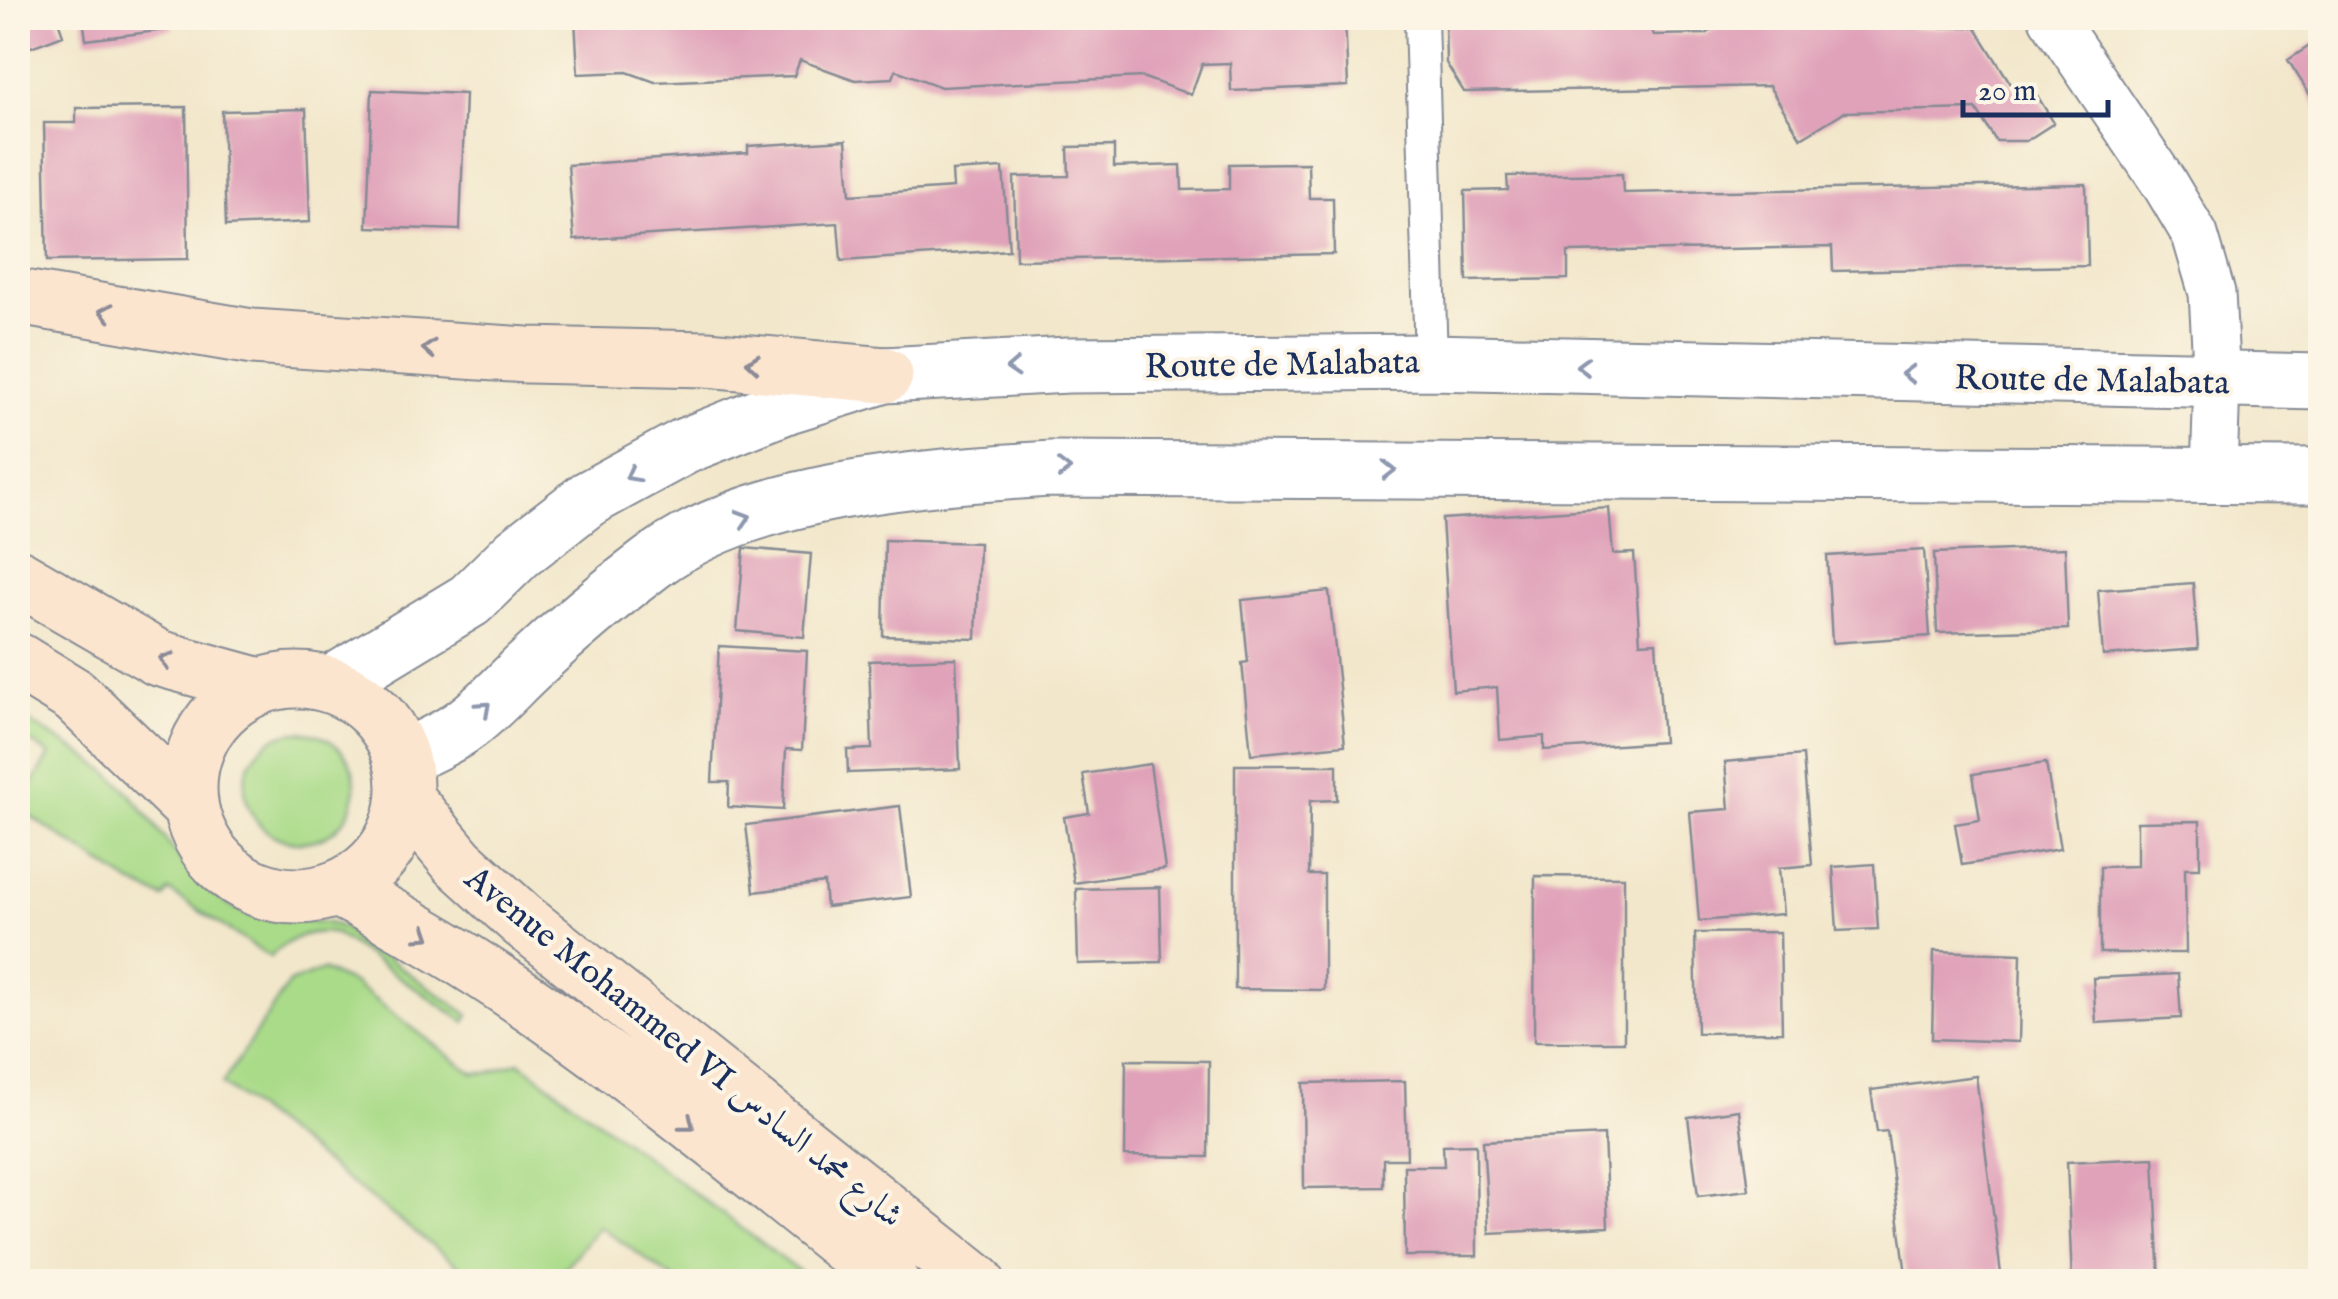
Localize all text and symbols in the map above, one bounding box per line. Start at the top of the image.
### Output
scale bar [1963,55,2108,117]
text: 20 m [1978,73,2037,111]
one-way arrow [98,302,115,323]
one-way arrow [420,339,436,360]
street label: Route de Malabata [1144,341,1421,390]
one-way arrow [745,353,761,374]
one-way arrow [1575,355,1591,376]
one-way arrow [1005,357,1021,378]
street label: Route de Malabata [1954,357,2231,406]
one-way arrow [1900,364,1916,385]
one-way arrow [1056,458,1072,480]
one-way arrow [1382,459,1397,481]
one-way arrow [625,462,643,482]
one-way arrow [735,509,752,530]
one-way arrow [158,651,175,672]
one-way arrow [472,702,491,720]
street label: Avenue Mohammed VI شارع محمد السادس [452,856,912,1242]
one-way arrow [413,922,431,941]
one-way arrow [677,1112,695,1129]

